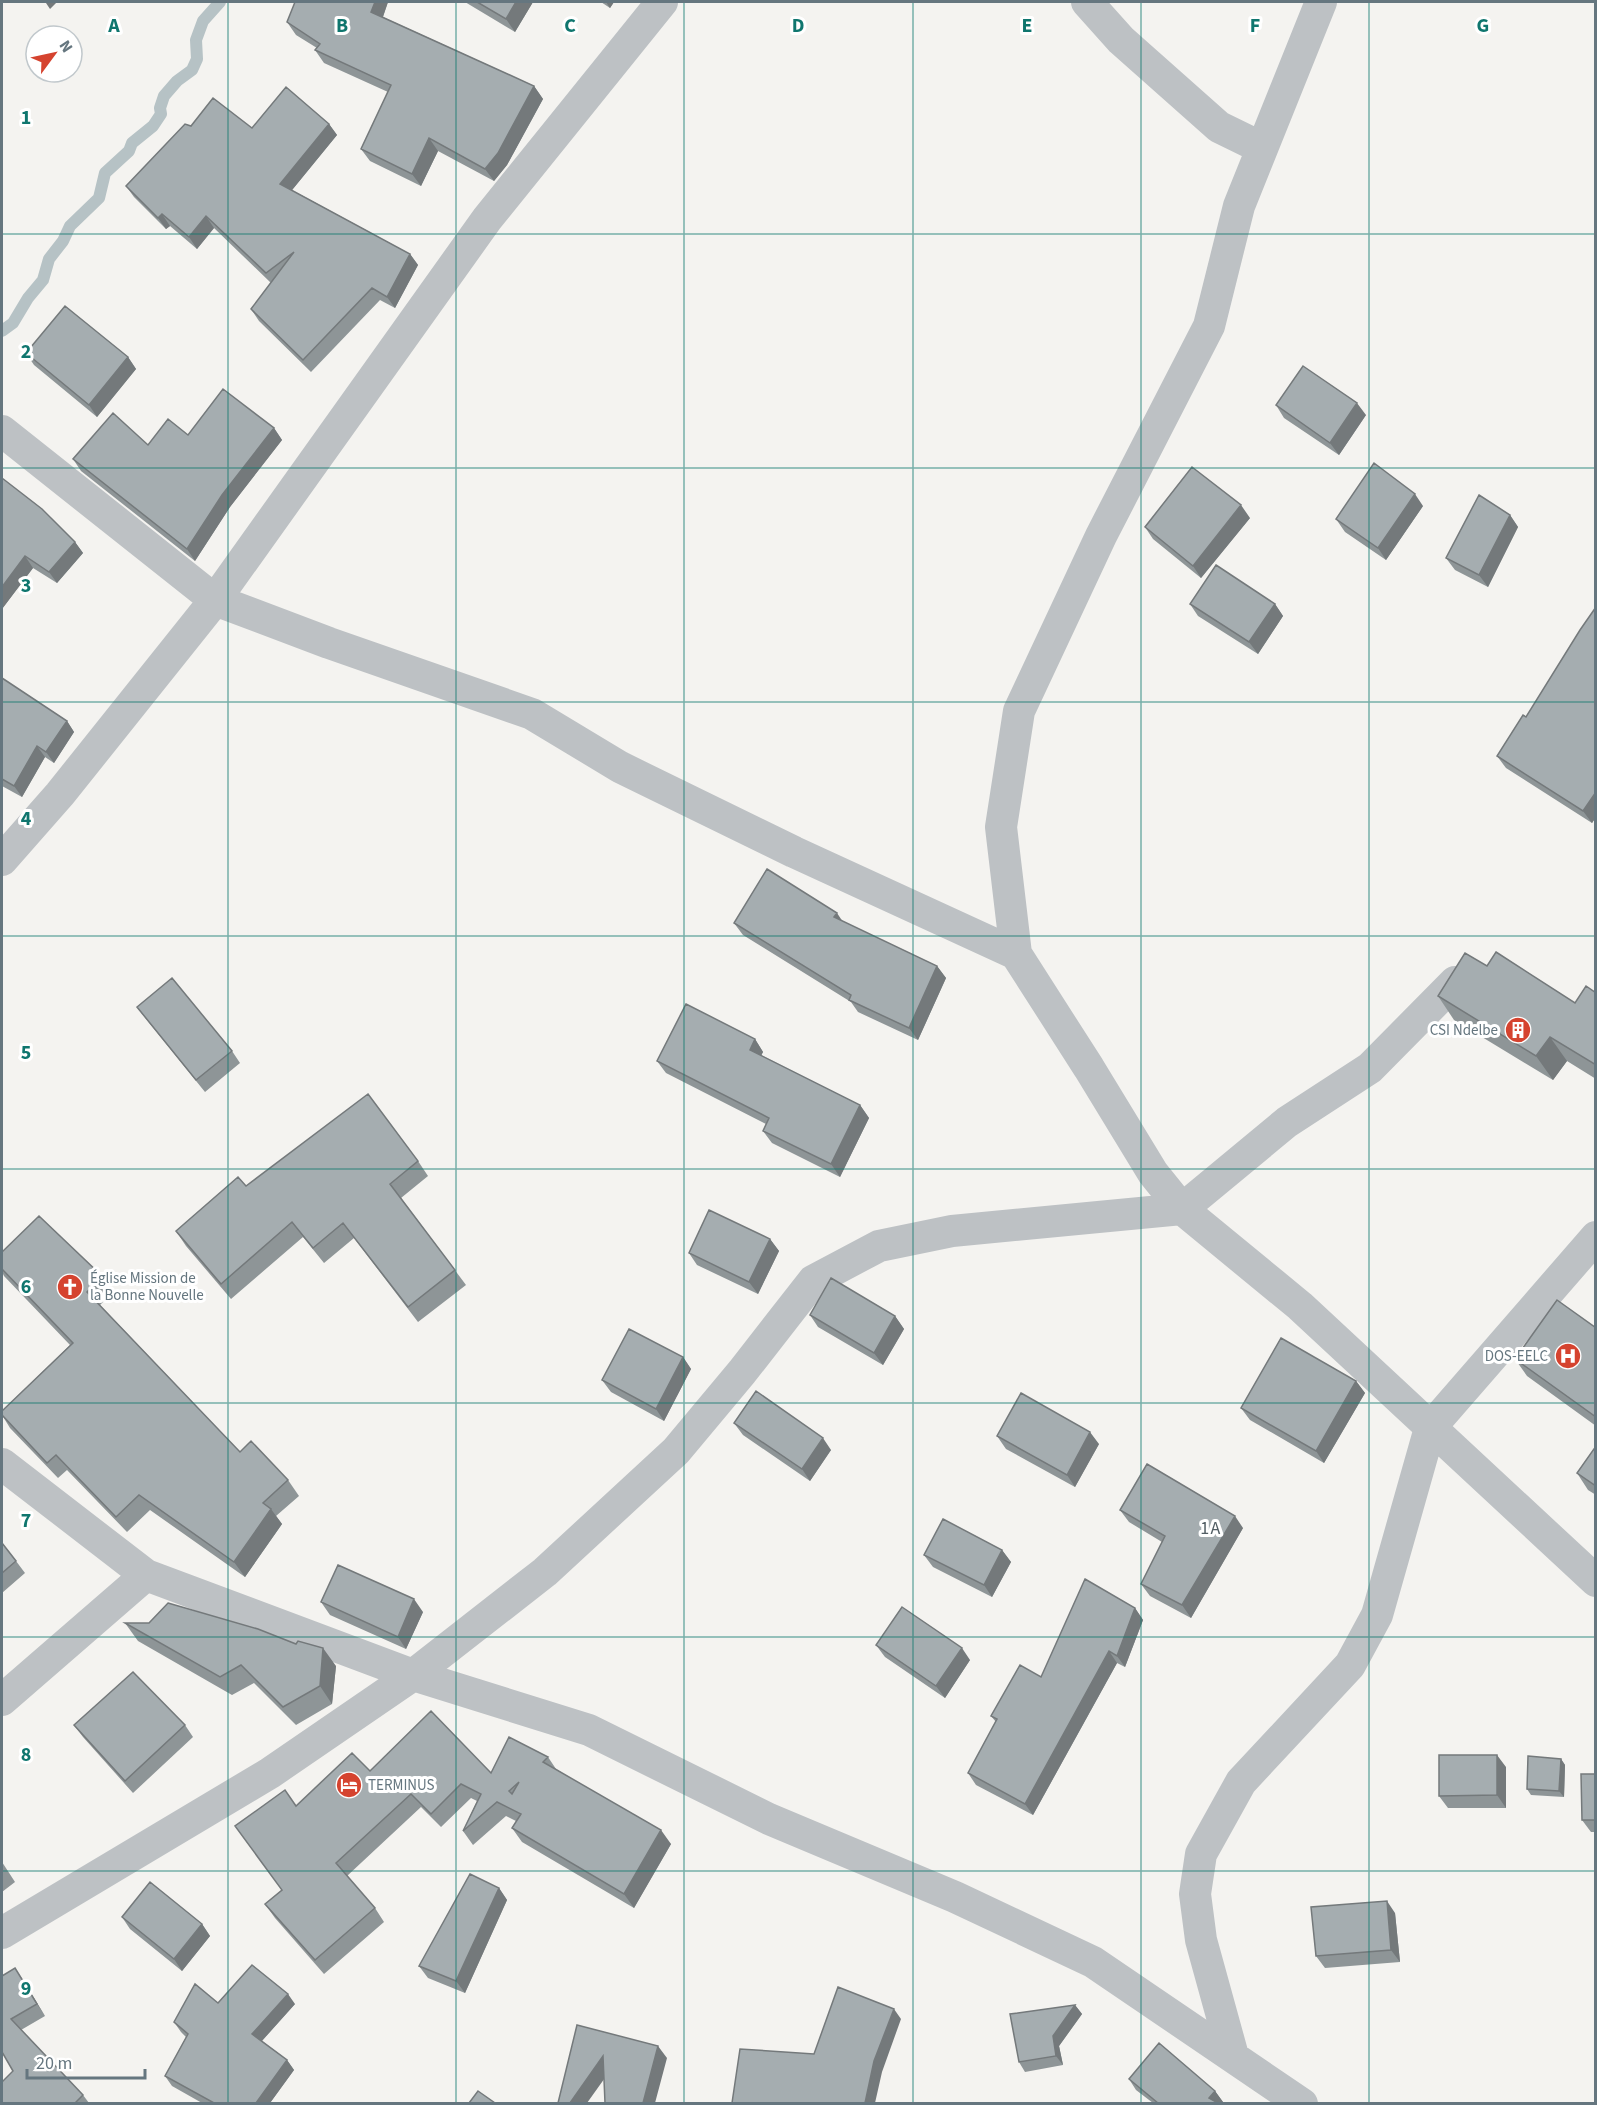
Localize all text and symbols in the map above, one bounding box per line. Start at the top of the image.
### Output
text: A [107,12,120,40]
text: B [336,12,348,40]
text: C [564,12,576,40]
text: D [792,12,804,40]
text: E [1022,12,1032,40]
text: F [1250,12,1260,40]
text: G [1477,12,1489,40]
north arrow [24,24,84,84]
text: N [54,36,78,57]
text: 1 [21,104,31,132]
text: 2 [21,338,31,366]
text: 3 [21,572,31,600]
text: 4 [21,805,32,833]
building icon: CSI Ndelbe [1503,1015,1533,1045]
place label: CSI Ndelbe [1430,1020,1498,1041]
text: 5 [21,1039,31,1067]
place label: Église Mission de la Bonne Nouvelle [90,1268,204,1306]
church icon: Église Mission de la Bonne Nouvelle [55,1272,85,1302]
text: 6 [21,1273,31,1301]
hospital icon: DOS-EELC [1553,1341,1583,1371]
place label: DOS-EELC [1485,1346,1548,1367]
text: 7 [21,1507,31,1535]
district label: 1A [1200,1516,1222,1541]
text: 8 [21,1741,31,1769]
hotel icon: TERMINUS [334,1770,364,1800]
place label: TERMINUS [368,1775,435,1796]
text: 9 [21,1975,31,2003]
scale bar [27,2042,146,2080]
text: 20 m [36,2051,72,2076]

